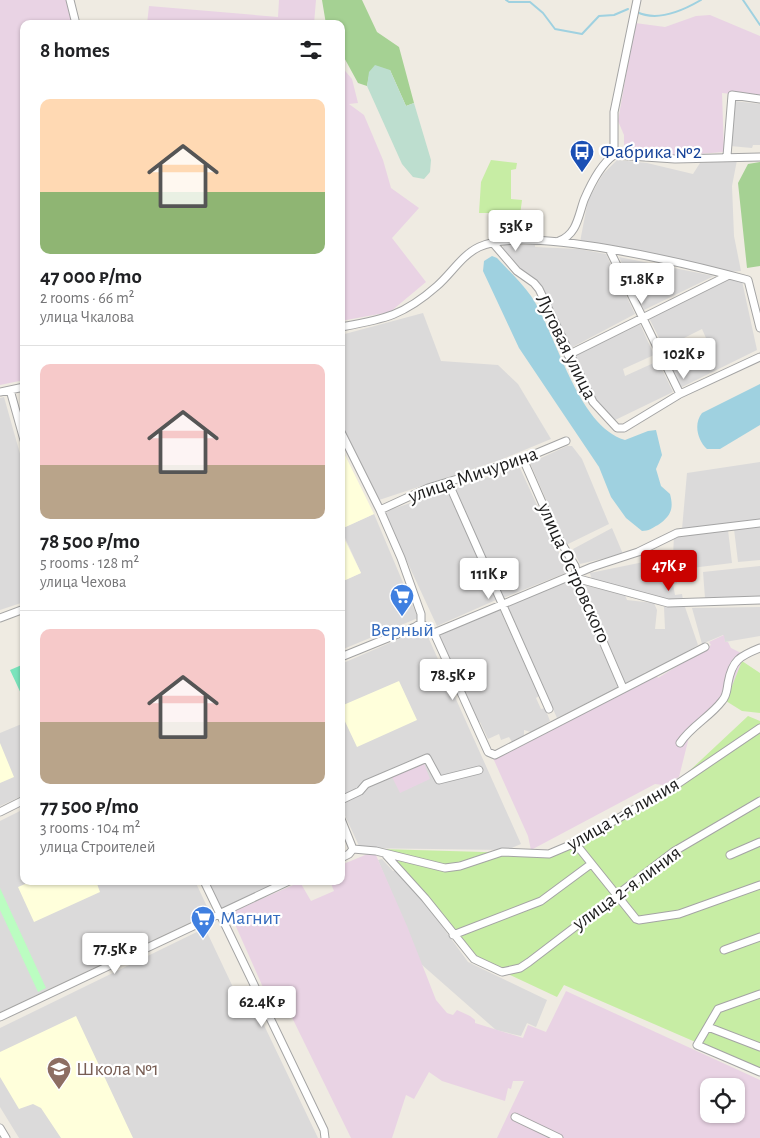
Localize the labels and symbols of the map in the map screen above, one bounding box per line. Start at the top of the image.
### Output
bus stop icon: Фабрика №2 [569,139,595,173]
place label: Фабрика №2 [600,142,702,162]
pin: 53K ₽ [481,210,551,252]
pin: 51.8K ₽ [596,262,688,305]
street label: Луговая улица [532,291,600,403]
pin: 102K ₽ [643,338,725,380]
street label: улица Мичурина [405,443,540,507]
street label: улица Островского [534,499,614,646]
pin: 47K ₽ [634,550,704,592]
pin: 111K ₽ [448,558,530,600]
supermarket icon: Верный [389,583,415,617]
place label: Верный [370,620,434,640]
pin: 78.5K ₽ [407,658,499,701]
street label: улица 1-я линия [563,774,683,855]
street label: улица 2-я линия [568,842,685,934]
supermarket icon: Магнит [190,905,216,939]
place label: Магнит [220,908,281,928]
pin: 77.5K ₽ [69,932,161,975]
pin: 62.4K ₽ [216,986,308,1028]
school or university icon: Школа №1 [46,1056,72,1090]
place label: Школа №1 [76,1059,159,1079]

